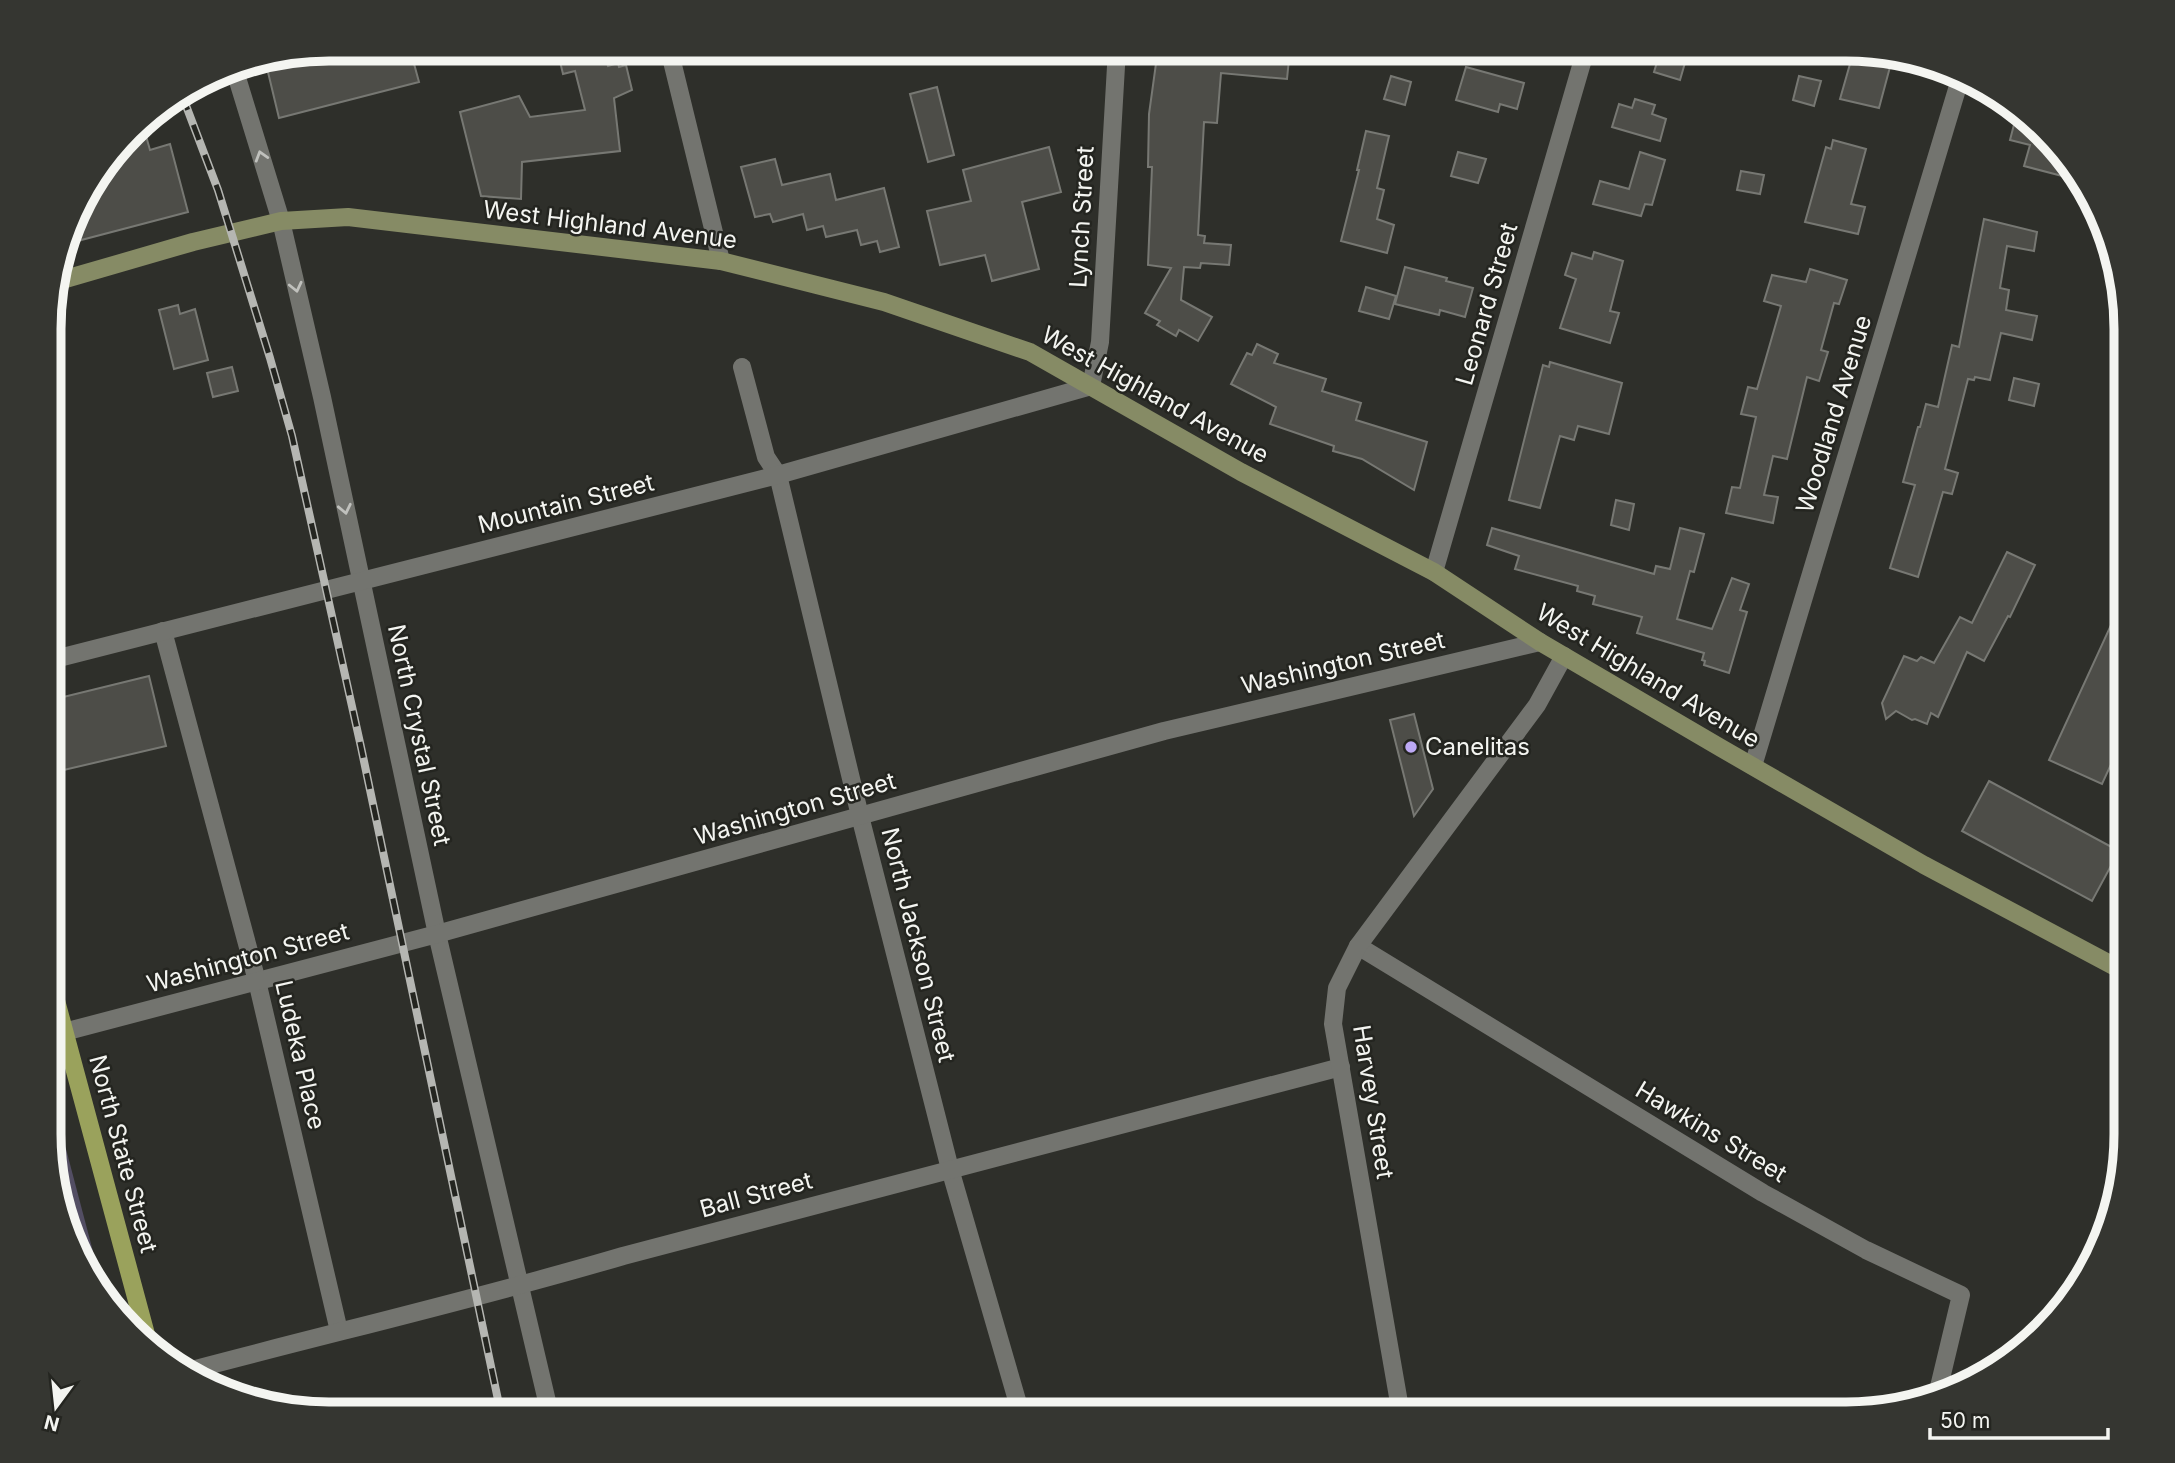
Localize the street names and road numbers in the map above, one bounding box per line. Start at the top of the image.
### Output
street label: Lynch Street [1063,145,1100,289]
street label: West Highland Avenue [482,195,739,254]
street label: Leonard Street [1450,219,1524,388]
street label: Woodland Avenue [1790,312,1877,516]
street label: West Highland Avenue [1036,320,1274,469]
street label: Mountain Street [475,468,657,539]
street label: West Highland Avenue [1531,597,1765,754]
street label: North Crystal Street [382,622,457,848]
street label: Washington Street [1238,625,1448,700]
street label: Washington Street [691,766,899,851]
street label: North Jackson Street [875,825,962,1065]
street label: Washington Street [144,917,352,998]
street label: Ludeka Place [269,977,332,1132]
street label: Harvey Street [1347,1023,1400,1181]
street label: North State Street [83,1052,164,1256]
street label: Hawkins Street [1630,1075,1792,1188]
street label: Ball Street [696,1166,815,1223]

